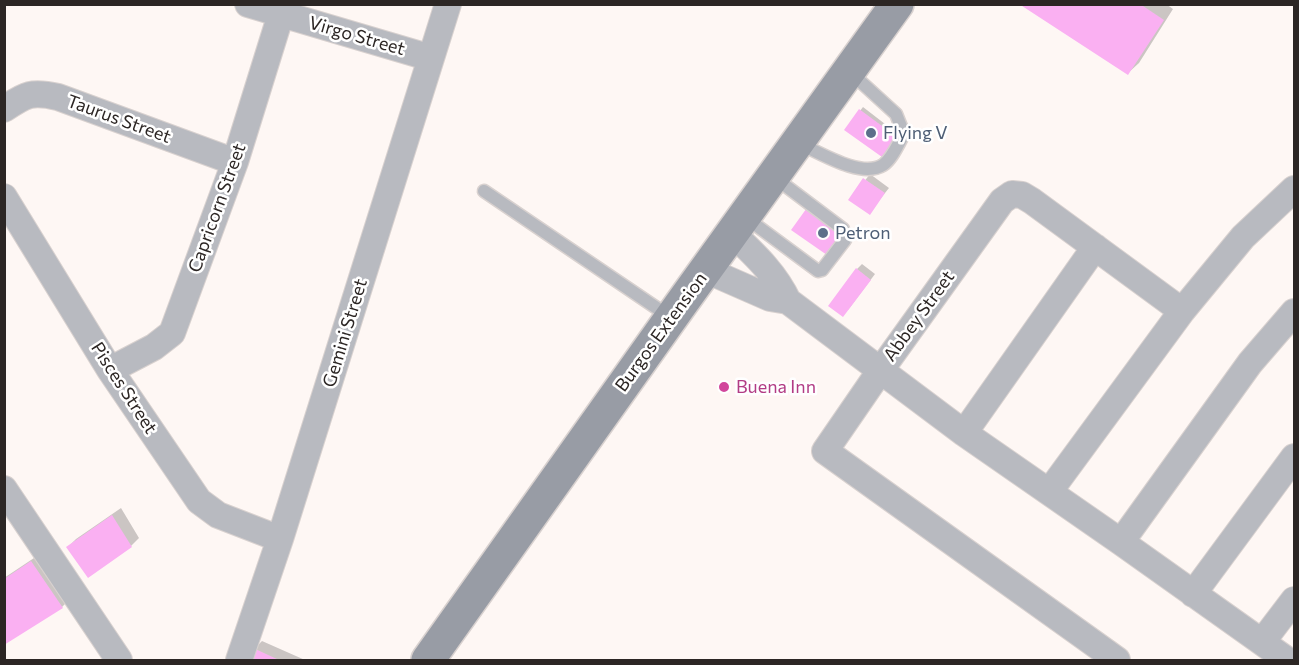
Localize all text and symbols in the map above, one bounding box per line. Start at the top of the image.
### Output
street label: Virgo Street [307,12,407,60]
street label: Taurus Street [64,90,174,148]
place label: Flying V [883,122,948,144]
marker: Flying V [864,126,878,140]
street label: Capricorn Street [184,141,250,275]
place label: Petron [835,222,891,244]
marker: Petron [816,226,830,240]
street label: Abbey Street [879,267,959,365]
street label: Burgos Extension [611,268,711,396]
street label: Gemini Street [318,276,372,390]
street label: Pisces Street [86,338,162,438]
place label: Buena Inn [736,376,816,398]
marker: Buena Inn [717,380,731,394]

